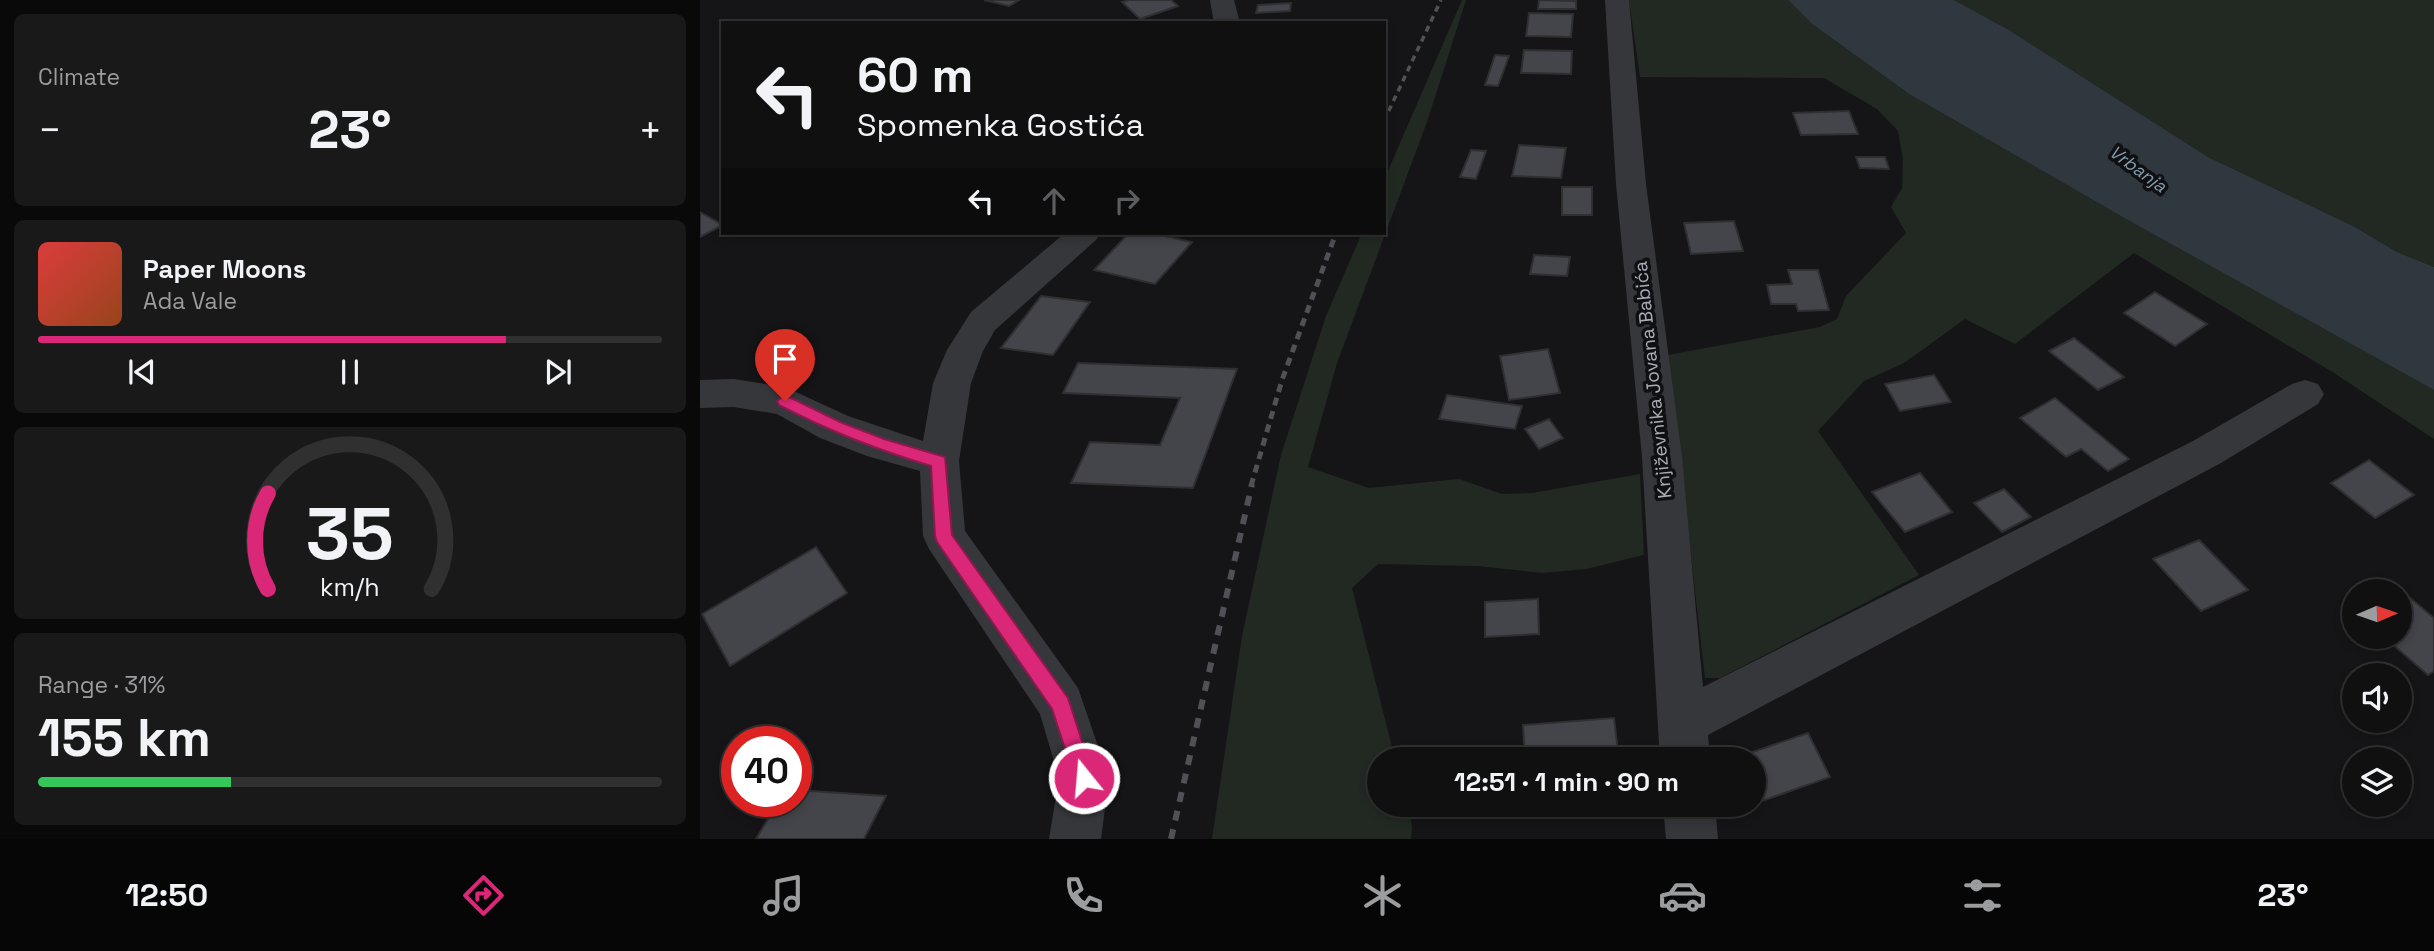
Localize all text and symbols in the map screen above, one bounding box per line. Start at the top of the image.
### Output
text: 60 m [857,44,973,106]
icon: left [742,49,833,140]
text: Climate [38,62,120,92]
text: 23° [309,97,392,163]
text: Spomenka Gostića [857,105,1144,145]
text: − [38,106,62,154]
text: + [638,106,662,154]
water label: Vrbanja [2105,140,2172,198]
icon: left [962,182,1000,220]
icon: ahead [1035,182,1073,220]
icon: right [1108,182,1146,220]
text: Paper Moons [143,252,306,286]
street label: Književnika Jovana Babića [1628,260,1677,500]
text: Ada Vale [143,286,237,316]
pin [755,329,815,401]
icon: arrive [766,340,804,378]
icon: previous [123,353,161,391]
icon: pause [331,353,369,391]
icon: next [539,353,577,391]
text: 35 [306,487,394,580]
text: km/h [320,570,380,602]
north arrow [2342,579,2412,649]
map controls [2342,579,2412,817]
button: sound [2342,663,2412,733]
text: Range · 31% [38,670,165,700]
text: 155 km [38,705,211,771]
speed limit sign: 40 [721,726,812,817]
position arrow [1047,741,1121,815]
button: layers [2342,747,2412,817]
text: 12:51 · 1 min · 90 m [1454,765,1679,799]
icon: directions [459,871,508,920]
icon: music [759,871,808,920]
icon: phone [1059,871,1108,920]
icon: climate [1358,871,1407,920]
icon: car [1658,871,1707,920]
icon: filters [1958,871,2007,920]
text: 12:50 [125,875,208,915]
text: 23° [2257,875,2309,915]

